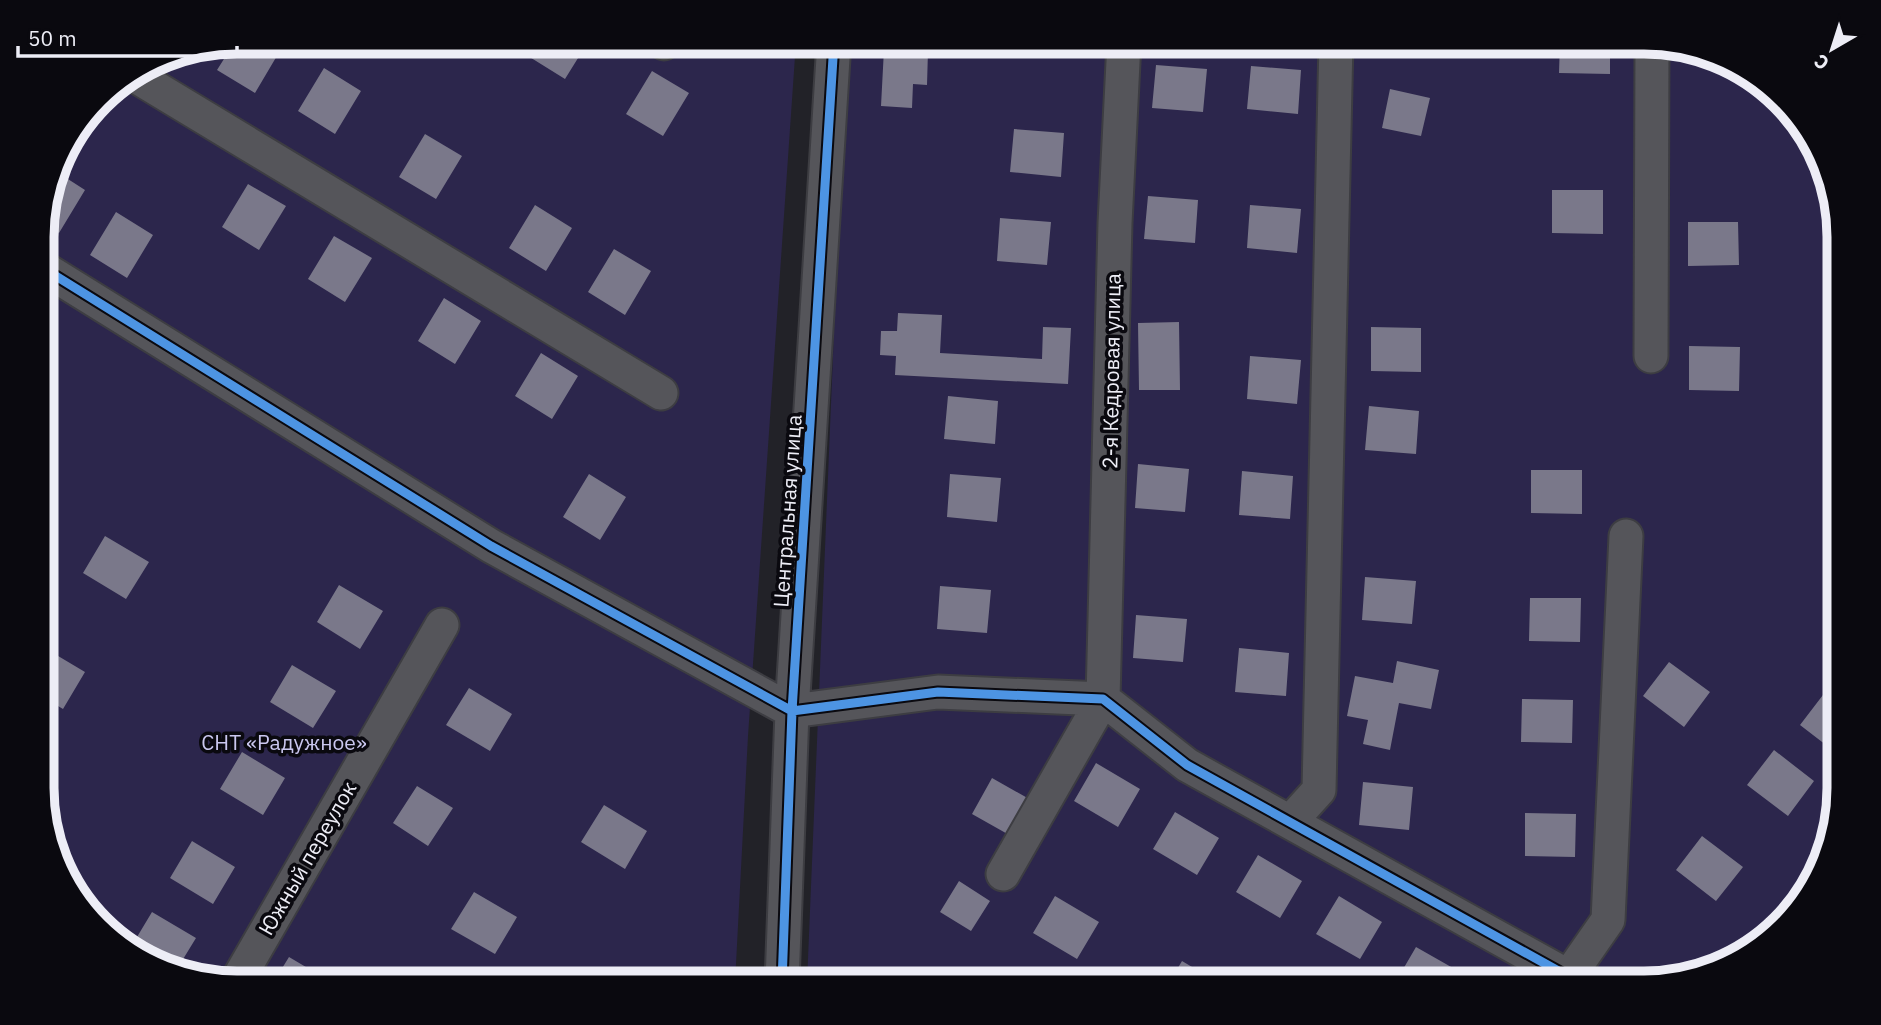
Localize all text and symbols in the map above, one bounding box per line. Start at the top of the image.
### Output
scale bar [18,14,236,58]
north arrow [1797,14,1867,84]
text: 50 m [28,24,77,52]
text: С [1809,49,1834,75]
street label: 2-я Кедровая улица [1095,273,1127,469]
street label: Центральная улица [766,414,808,608]
park label: СНТ «Радужное» [201,728,367,756]
street label: Южный переулок [252,776,362,940]

